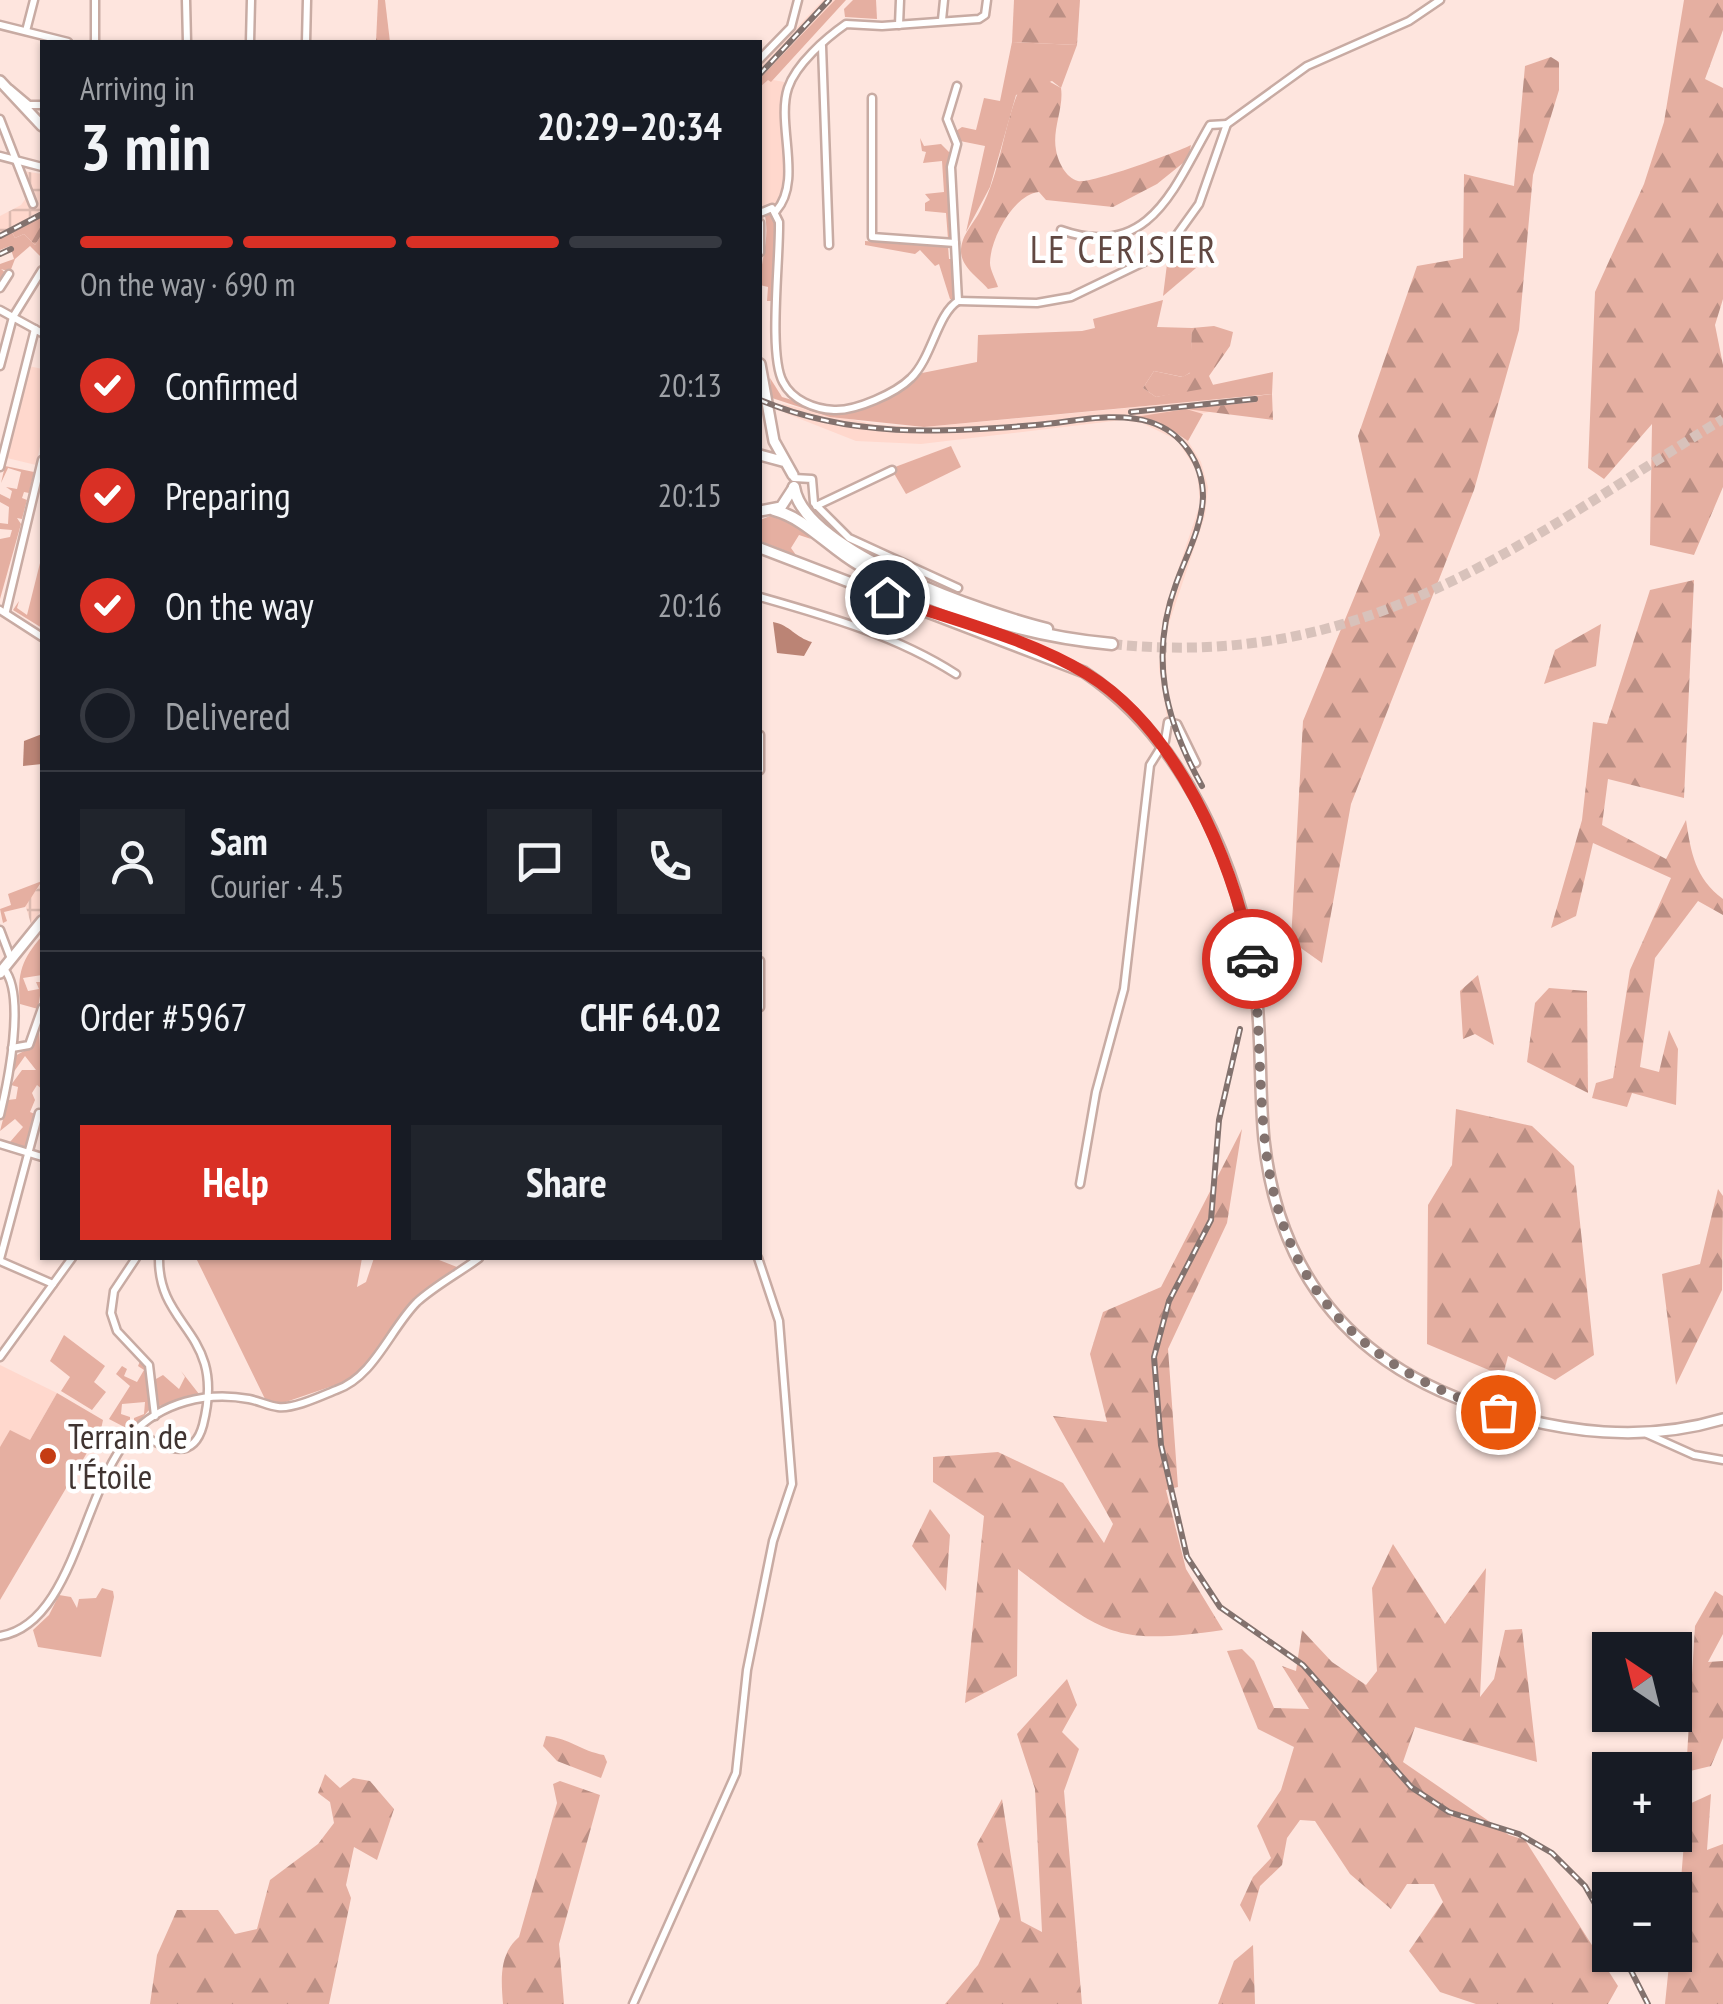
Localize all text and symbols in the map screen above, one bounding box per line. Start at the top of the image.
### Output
text: Arriving in [80,67,195,109]
text: 20:29–20:34 [537,101,722,150]
text: 3 min [80,104,211,188]
district label: LE CERISIER [1030,224,1218,273]
text: On the way · 690 m [80,263,295,305]
icon: check [80,358,135,413]
text: Confirmed [165,361,298,410]
text: 20:13 [658,364,722,406]
icon: check [80,468,135,523]
text: Preparing [165,471,291,520]
text: 20:15 [658,474,722,516]
pin [845,555,930,640]
icon: home [860,570,915,625]
icon: check [80,578,135,633]
text: On the way [165,581,313,630]
text: 20:16 [658,584,722,626]
text: Delivered [165,691,291,740]
button: person [80,809,185,914]
button: chat [487,809,592,914]
button: phone [617,809,722,914]
text: Sam [210,816,268,865]
text: Courier · 4.5 [210,865,344,907]
courier [1202,909,1302,1009]
icon: car [1225,932,1280,987]
text: Order #5967 [80,992,247,1041]
text: CHF 64.02 [580,992,722,1041]
button: Help [80,1125,391,1240]
button: Share [411,1125,722,1240]
pin [1456,1370,1541,1455]
icon: bag [1471,1385,1526,1440]
place label: Terrain de l'Étoile [68,1413,188,1499]
marker: Terrain de l'Étoile [37,1445,59,1467]
north arrow [1592,1632,1692,1732]
map controls [1592,1632,1692,1972]
button: + [1592,1752,1692,1852]
button: − [1592,1872,1692,1972]

